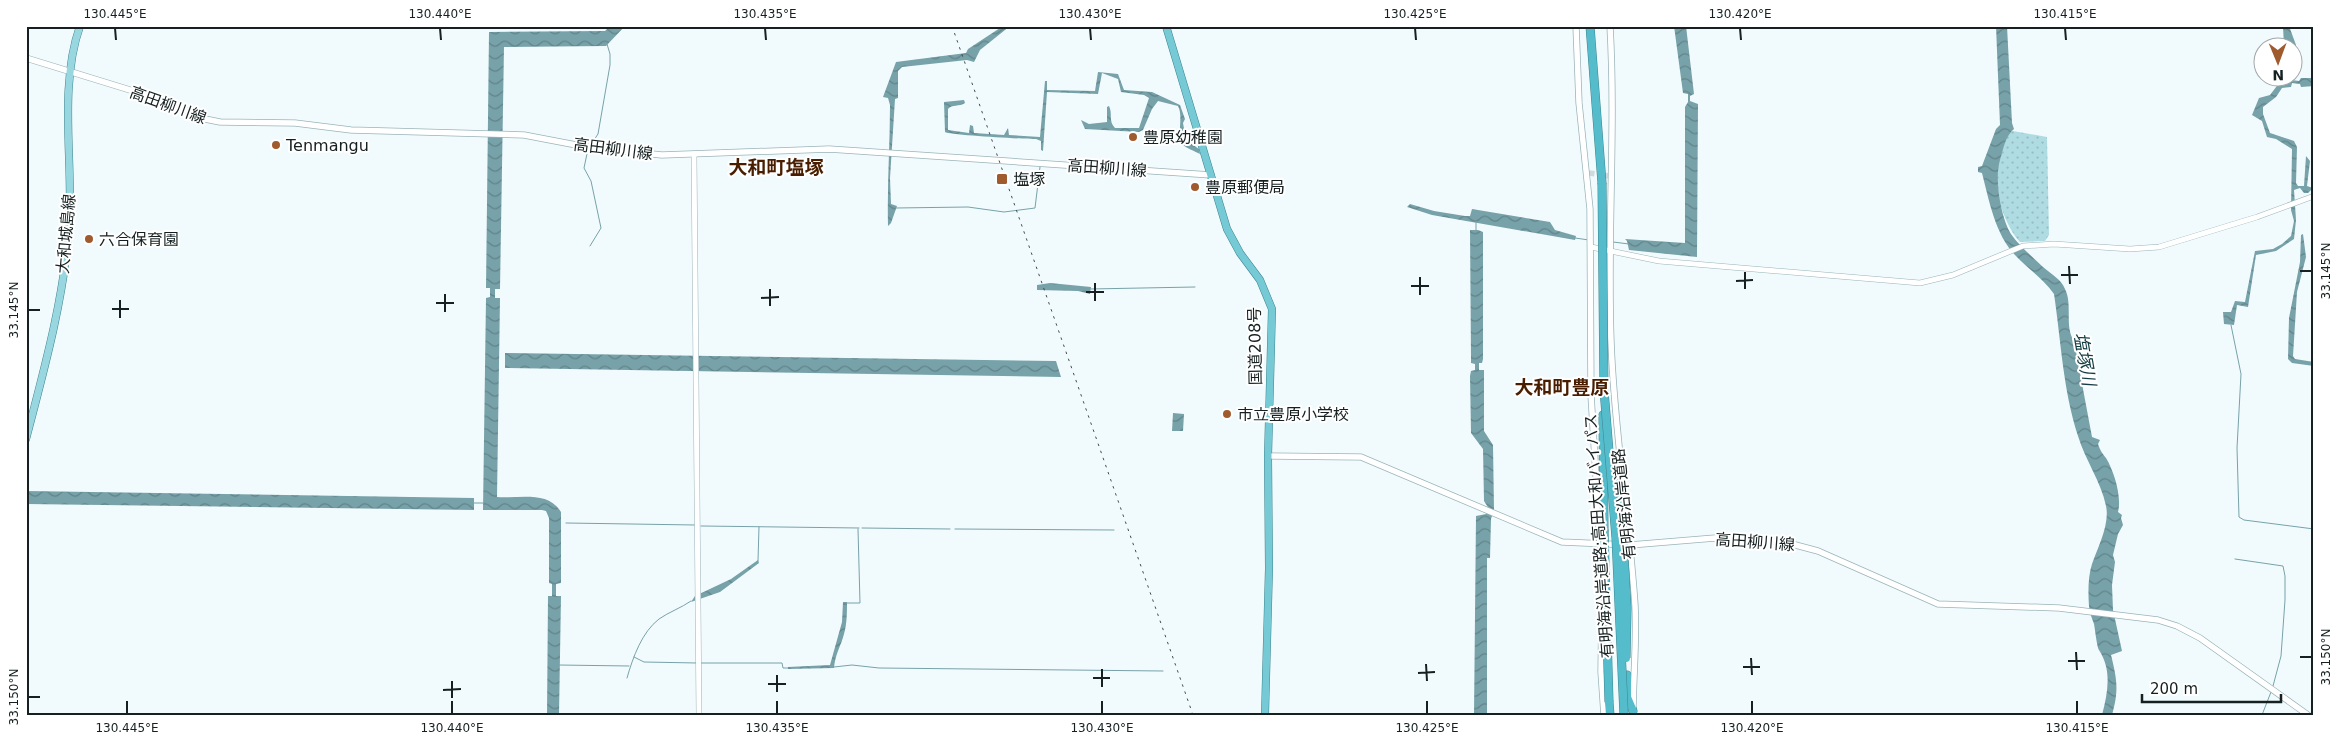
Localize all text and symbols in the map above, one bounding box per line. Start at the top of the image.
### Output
text: 130.445°E [83,7,147,21]
text: 130.440°E [408,7,472,21]
text: 130.435°E [733,7,797,21]
text: 130.430°E [1058,7,1122,21]
text: 130.425°E [1383,7,1447,21]
text: 130.420°E [1708,7,1772,21]
text: 130.415°E [2033,7,2097,21]
north arrow [2252,38,2302,88]
text: N [2272,67,2284,83]
street label: 高田柳川線 [127,82,209,128]
place label: 豊原幼稚園 [1143,128,1223,147]
marker: 豊原幼稚園 [1127,131,1139,143]
street label: 高田柳川線 [572,135,654,163]
place label: Tenmangu [285,136,369,155]
marker: Tenmangu [270,139,282,151]
district label: 大和町塩塚 [728,156,824,178]
street label: 高田柳川線 [1066,156,1148,180]
place label: 塩塚 [1013,170,1045,189]
marker: 塩塚 [995,172,1009,186]
place label: 豊原郵便局 [1205,178,1285,197]
marker: 豊原郵便局 [1189,181,1201,193]
street label: 大和城島線 [53,193,79,275]
place label: 六合保育園 [99,230,179,249]
marker: 六合保育園 [83,233,95,245]
text: 33.145°N [2319,243,2333,299]
text: 33.145°N [7,282,21,338]
street label: 国道208号 [1245,307,1265,385]
water label: 塩塚川 [2070,331,2100,389]
district label: 大和町豊原 [1514,376,1610,398]
place label: 市立豊原小学校 [1237,405,1349,424]
marker: 市立豊原小学校 [1221,408,1233,420]
street label: 有明海沿岸道路;高田大和バイパス [1581,413,1617,659]
street label: 有明海沿岸道路 [1609,447,1639,561]
street label: 高田柳川線 [1714,530,1796,554]
text: 33.150°N [2319,629,2333,685]
text: 33.150°N [7,669,21,725]
scale bar [2142,671,2281,703]
text: 200 m [2150,680,2198,698]
text: 130.445°E [95,721,159,735]
text: 130.440°E [420,721,484,735]
text: 130.435°E [745,721,809,735]
text: 130.430°E [1070,721,1134,735]
text: 130.425°E [1395,721,1459,735]
text: 130.420°E [1720,721,1784,735]
text: 130.415°E [2045,721,2109,735]

